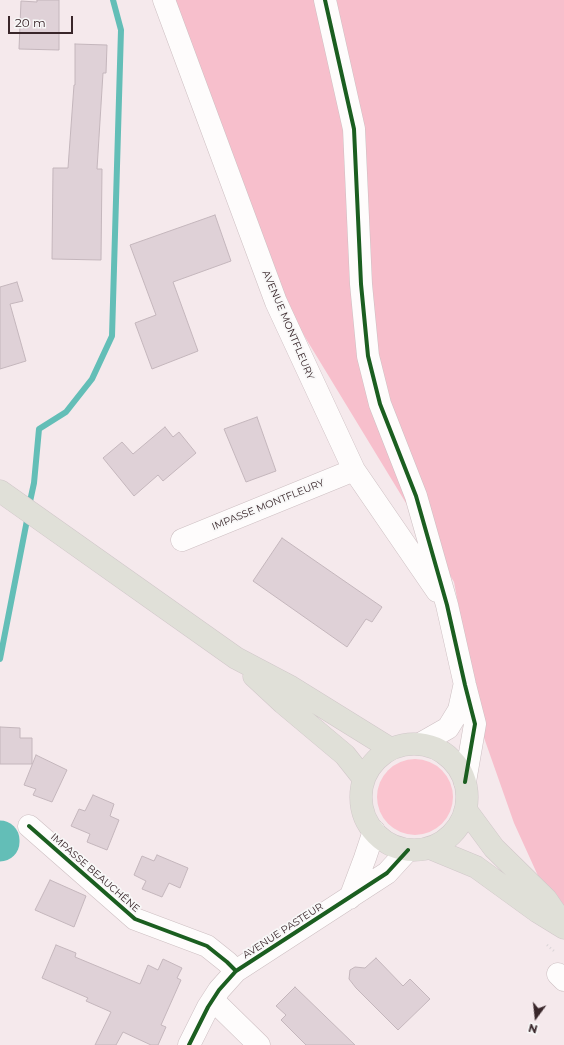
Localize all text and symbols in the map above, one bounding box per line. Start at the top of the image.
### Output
scale bar [10,8,75,34]
text: 20 m [15,15,46,30]
street label: AVENUE MONTFLEURY [259,268,317,382]
street label: IMPASSE MONTFLEURY [210,477,326,533]
street label: IMPASSE BEAUCHÊNE [48,831,142,915]
street label: AVENUE PASTEUR [241,901,325,961]
north arrow [516,997,556,1037]
text: N [527,1021,539,1037]

